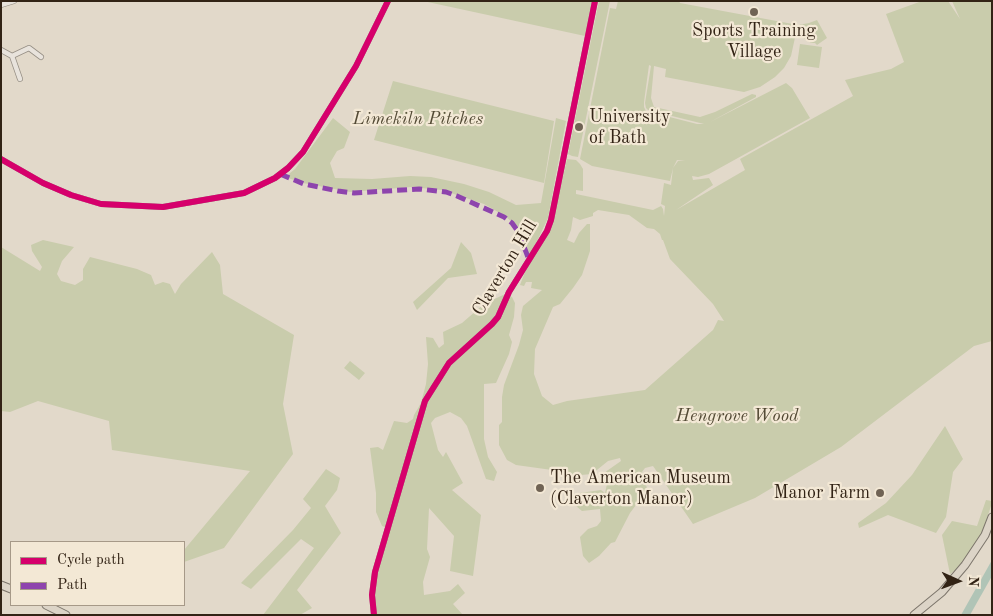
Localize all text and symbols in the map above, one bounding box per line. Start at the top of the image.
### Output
marker: Sports Training Village [748,6,760,18]
place label: Sports Training Village [692,20,816,62]
place label: University of Bath [589,106,670,148]
park label: Limekiln Pitches [353,108,483,130]
marker: University of Bath [573,121,585,133]
street label: Claverton Hill [468,216,542,320]
park label: Hengrove Wood [676,405,798,427]
place label: The American Museum (Claverton Manor) [550,467,731,509]
marker: The American Museum (Claverton Manor) [534,482,546,494]
place label: Manor Farm [773,482,870,504]
marker: Manor Farm [874,487,886,499]
legend [10,541,185,606]
text: Cycle path [57,553,125,568]
north arrow [933,556,983,606]
text: N [966,576,980,587]
text: Path [57,578,87,593]

